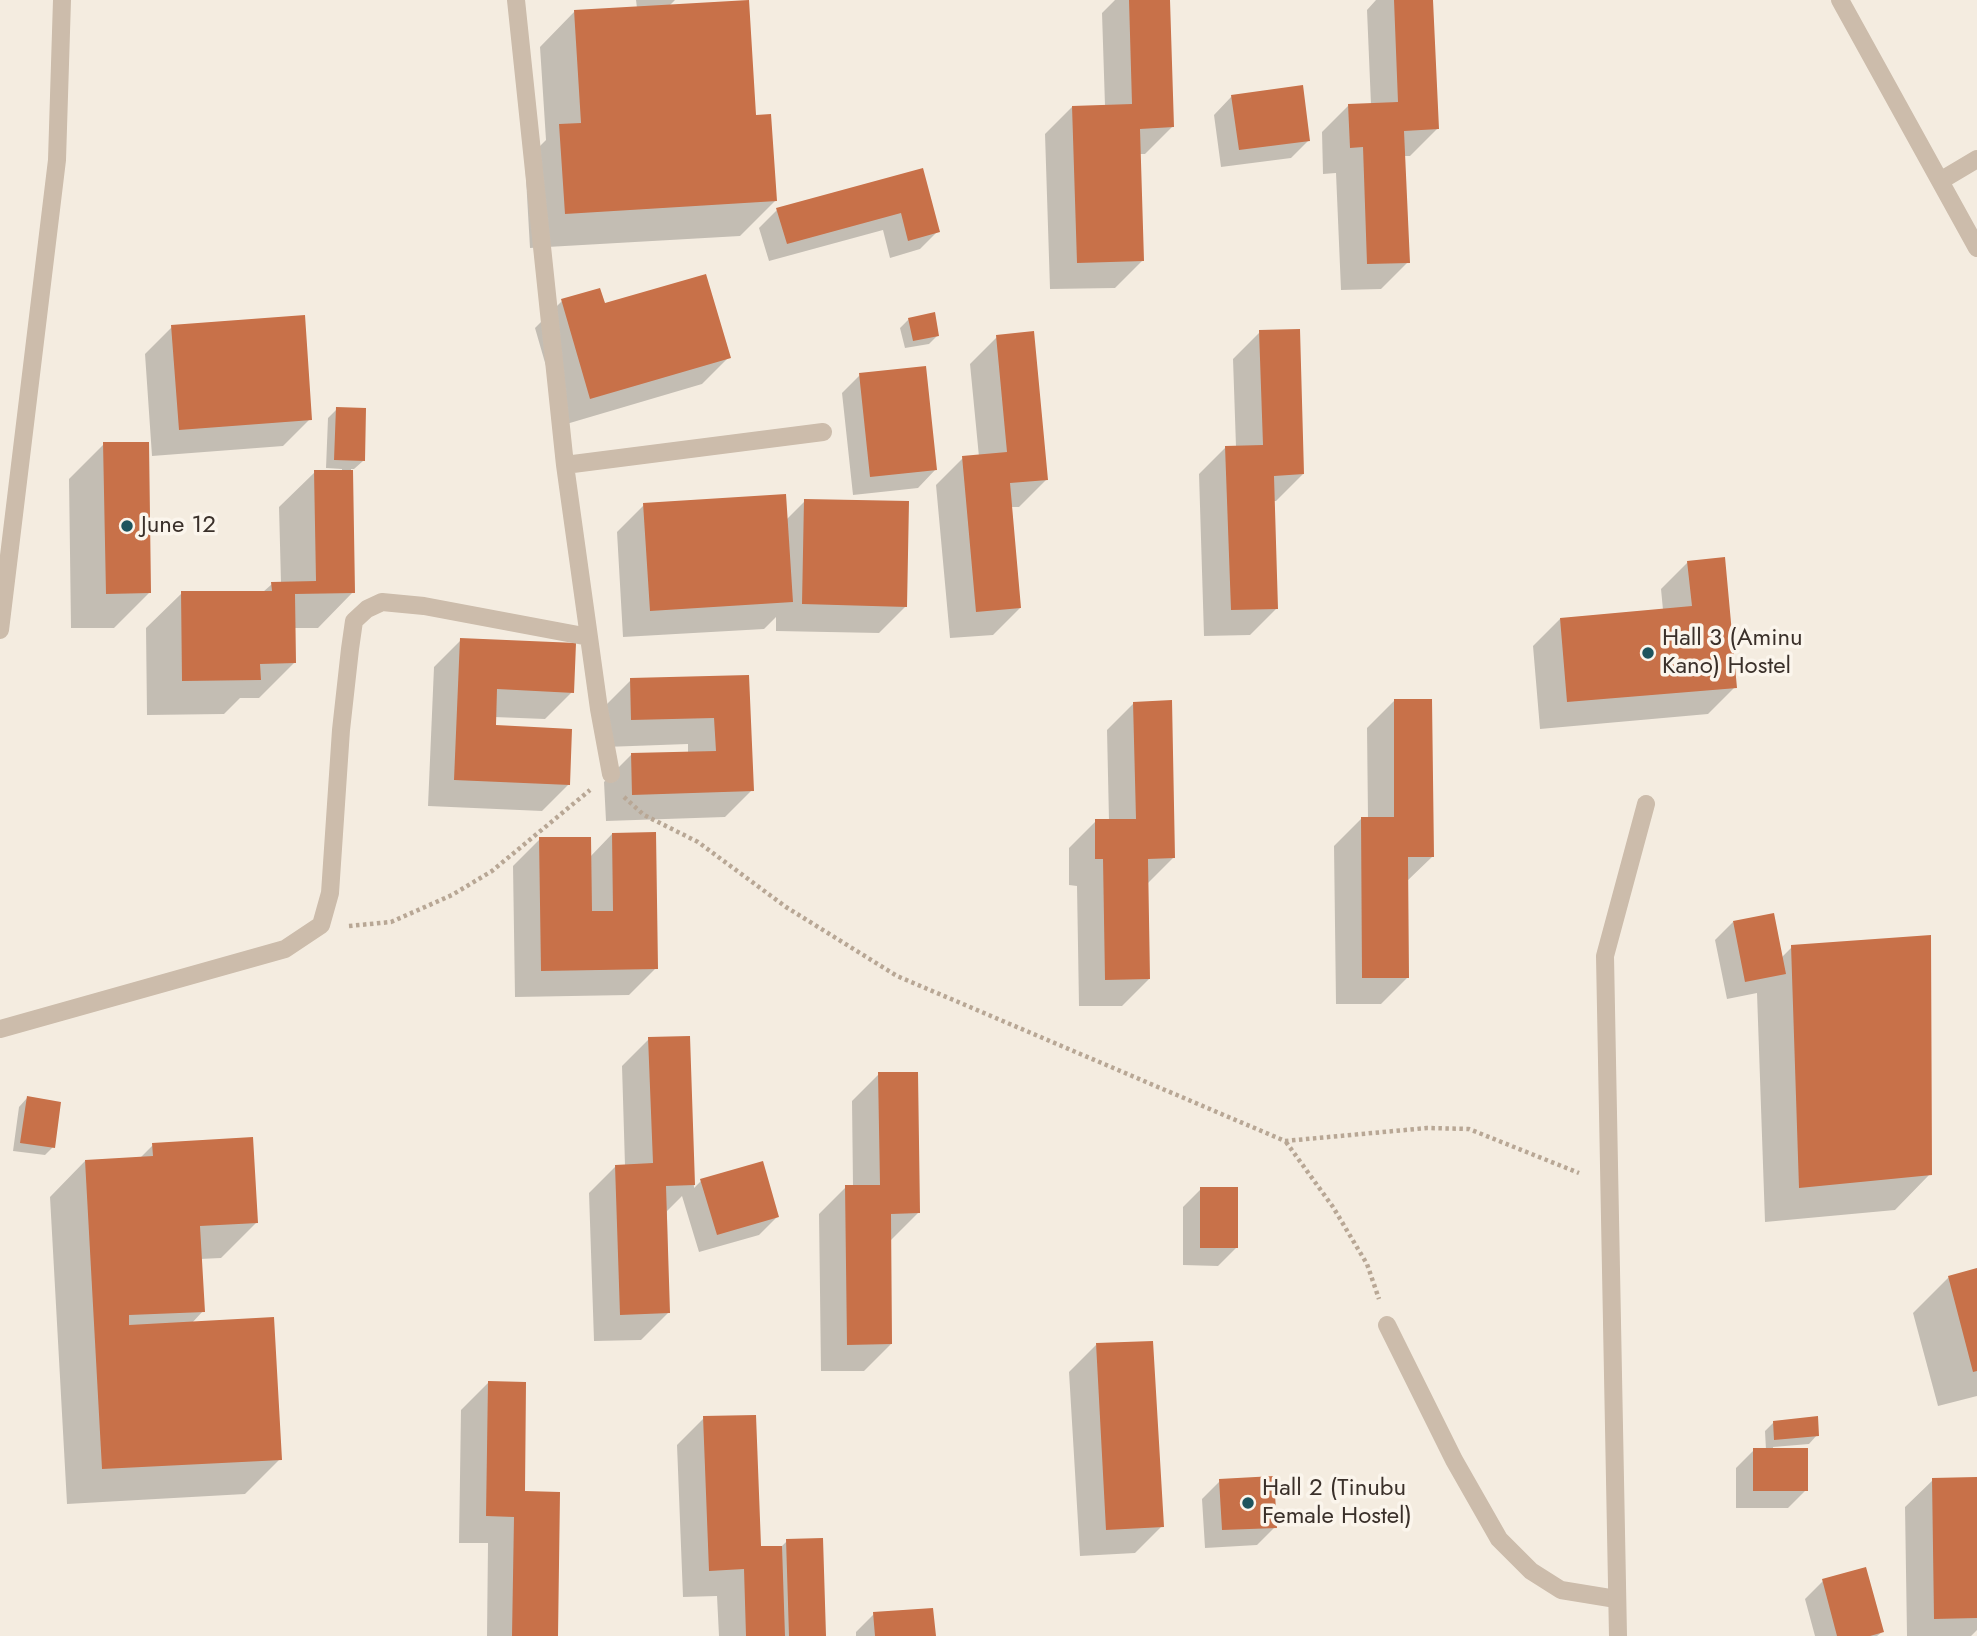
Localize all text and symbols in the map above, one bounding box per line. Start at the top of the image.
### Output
place label: June 12 [141,512,216,540]
marker: June 12 [119,518,135,534]
place label: Hall 3 (Aminu Kano) Hostel [1662,625,1803,681]
marker: Hall 3 (Aminu Kano) Hostel [1640,645,1656,661]
place label: Hall 2 (Tinubu Female Hostel) [1262,1475,1412,1531]
marker: Hall 2 (Tinubu Female Hostel) [1240,1495,1256,1511]

